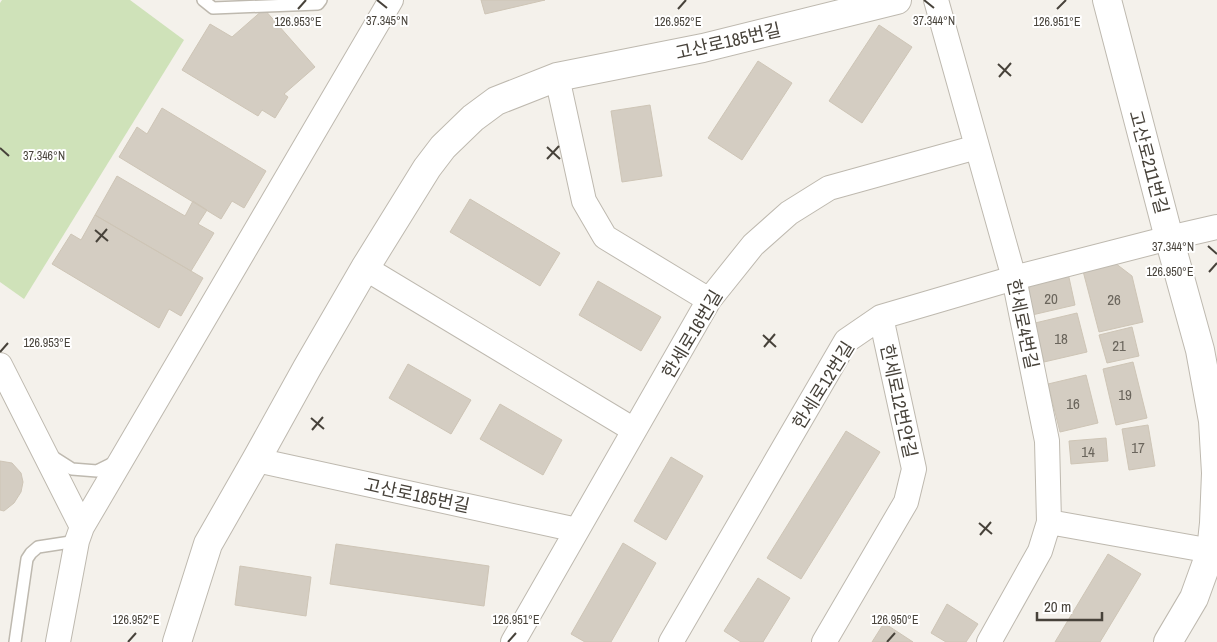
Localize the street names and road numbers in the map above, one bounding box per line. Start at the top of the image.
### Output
street label: 고산로185번길 [673,17,783,65]
street label: 고산로211번길 [1123,107,1175,217]
street label: 한세로4번길 [1001,277,1045,371]
street label: 한세로16번길 [656,285,728,383]
street label: 한세로12번길 [786,336,860,434]
street label: 한세로12번안길 [875,342,923,460]
street label: 고산로185번길 [362,472,472,518]

